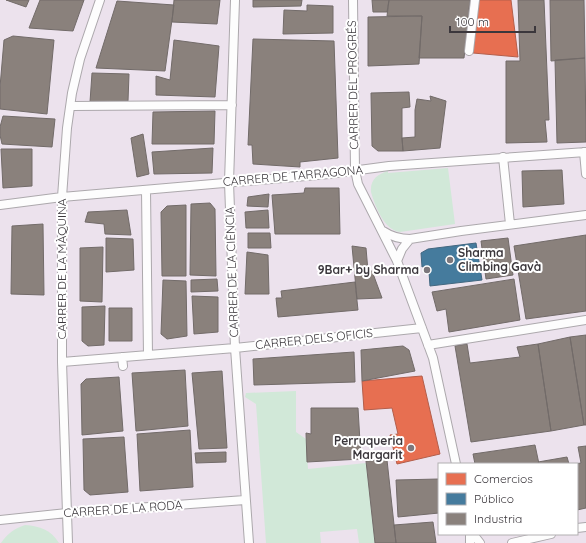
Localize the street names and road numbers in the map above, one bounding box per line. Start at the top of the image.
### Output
street label: CARRER DEL PROGRÉS [344,20,361,150]
street label: CARRER DE TARRAGONA [222,162,364,189]
street label: CARRER DE LA MÀQUINA [54,198,69,340]
street label: CARRER DE LA CIÈNCIA [222,206,241,338]
street label: CARRER DELS OFICIS [254,325,374,352]
street label: CARRER DE LA RODA [63,497,183,520]

